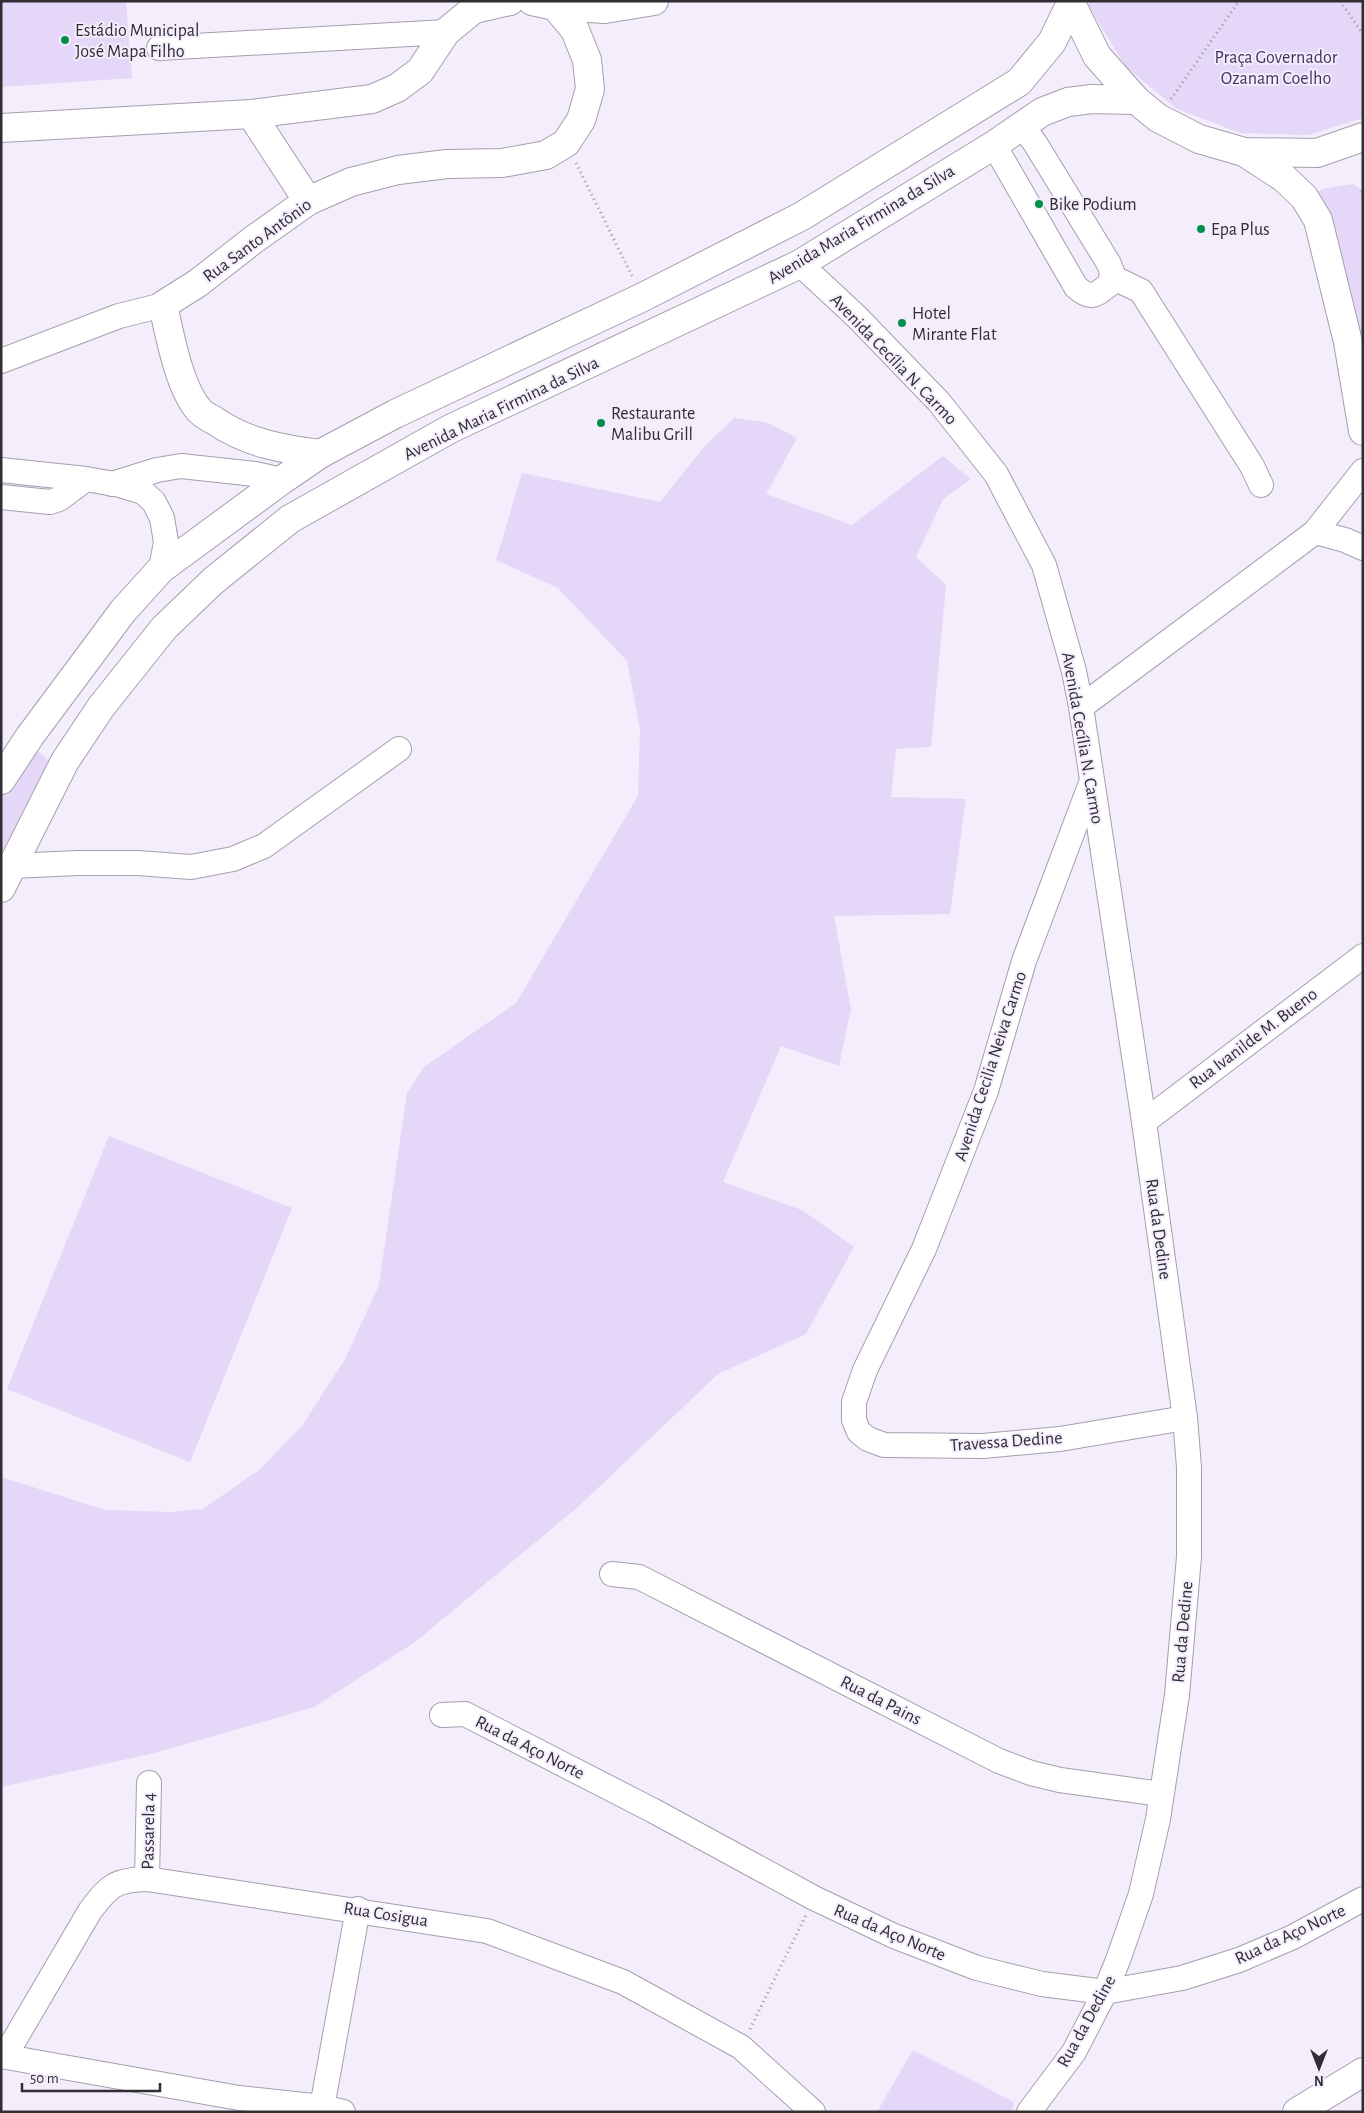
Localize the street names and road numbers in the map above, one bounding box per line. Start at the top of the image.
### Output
street label: Avenida Maria Firmina da Silva [765,162,958,288]
street label: Rua Santo Antônio [200,195,315,286]
street label: Avenida Cecília N. Carmo [826,291,960,429]
street label: Avenida Maria Firmina da Silva [401,354,602,464]
street label: Avenida Cecília N. Carmo [1058,651,1106,826]
street label: Avenida Cecilia Neiva Carmo [952,969,1030,1163]
street label: Rua Ivanilde M. Bueno [1186,985,1321,1093]
street label: Rua da Dedine [1142,1177,1174,1281]
street label: Travessa Dedine [949,1429,1063,1455]
street label: Rua da Dedine [1170,1581,1196,1684]
street label: Rua da Pains [837,1673,924,1729]
street label: Rua da Aço Norte [472,1713,587,1783]
street label: Passarela 4 [139,1792,159,1870]
street label: Rua Cosigua [342,1899,429,1931]
street label: Rua da Aço Norte [831,1901,948,1965]
street label: Rua da Aço Norte [1232,1901,1348,1968]
street label: Rua da Dedine [1054,1973,1119,2070]

